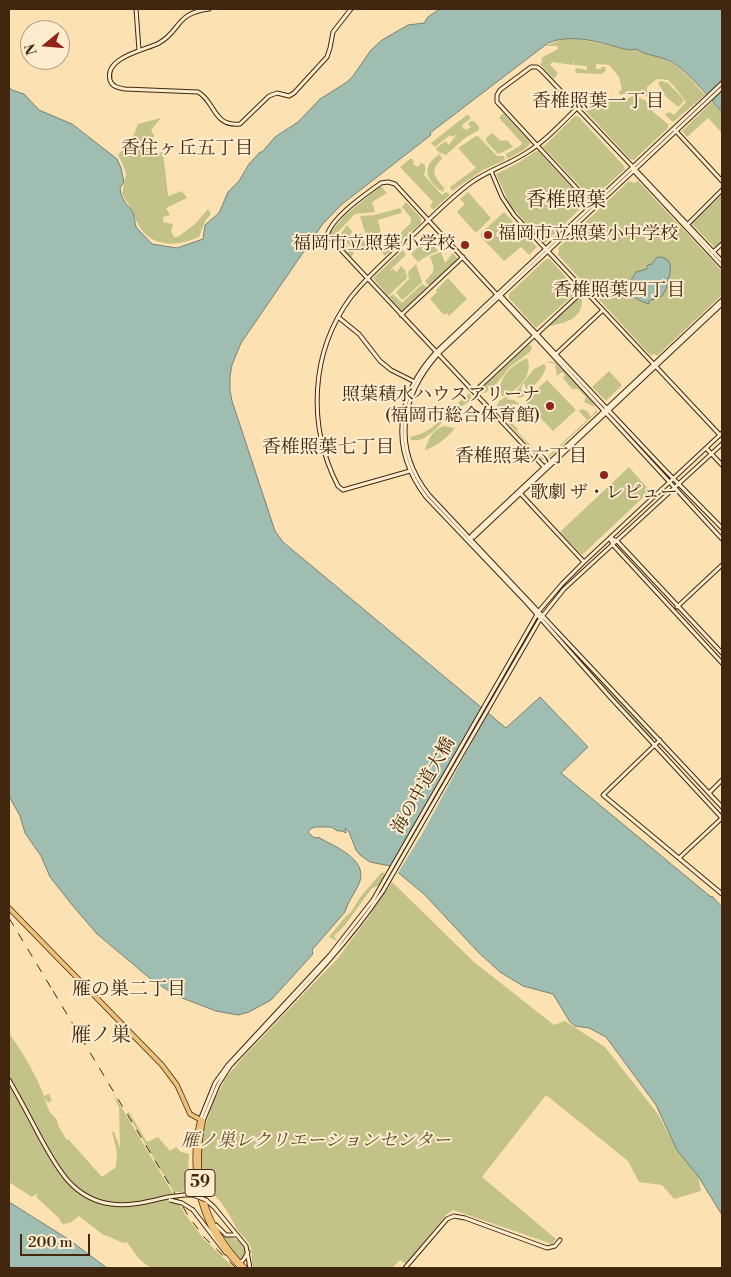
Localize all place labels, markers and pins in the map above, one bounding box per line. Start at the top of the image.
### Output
place label: 福岡市立照葉小中学校 [498,224,678,246]
marker: 福岡市立照葉小中学校 [482,229,494,241]
place label: 福岡市立照葉小学校 [293,234,455,256]
marker: 福岡市立照葉小学校 [459,239,471,251]
place label: 照葉積水ハウスアリーナ (福岡市総合体育館) [342,385,540,428]
marker: 照葉積水ハウスアリーナ (福岡市総合体育館) [544,400,556,412]
marker: 歌劇 ザ・レビュー [598,469,610,481]
place label: 歌劇 ザ・レビュー [530,483,678,505]

